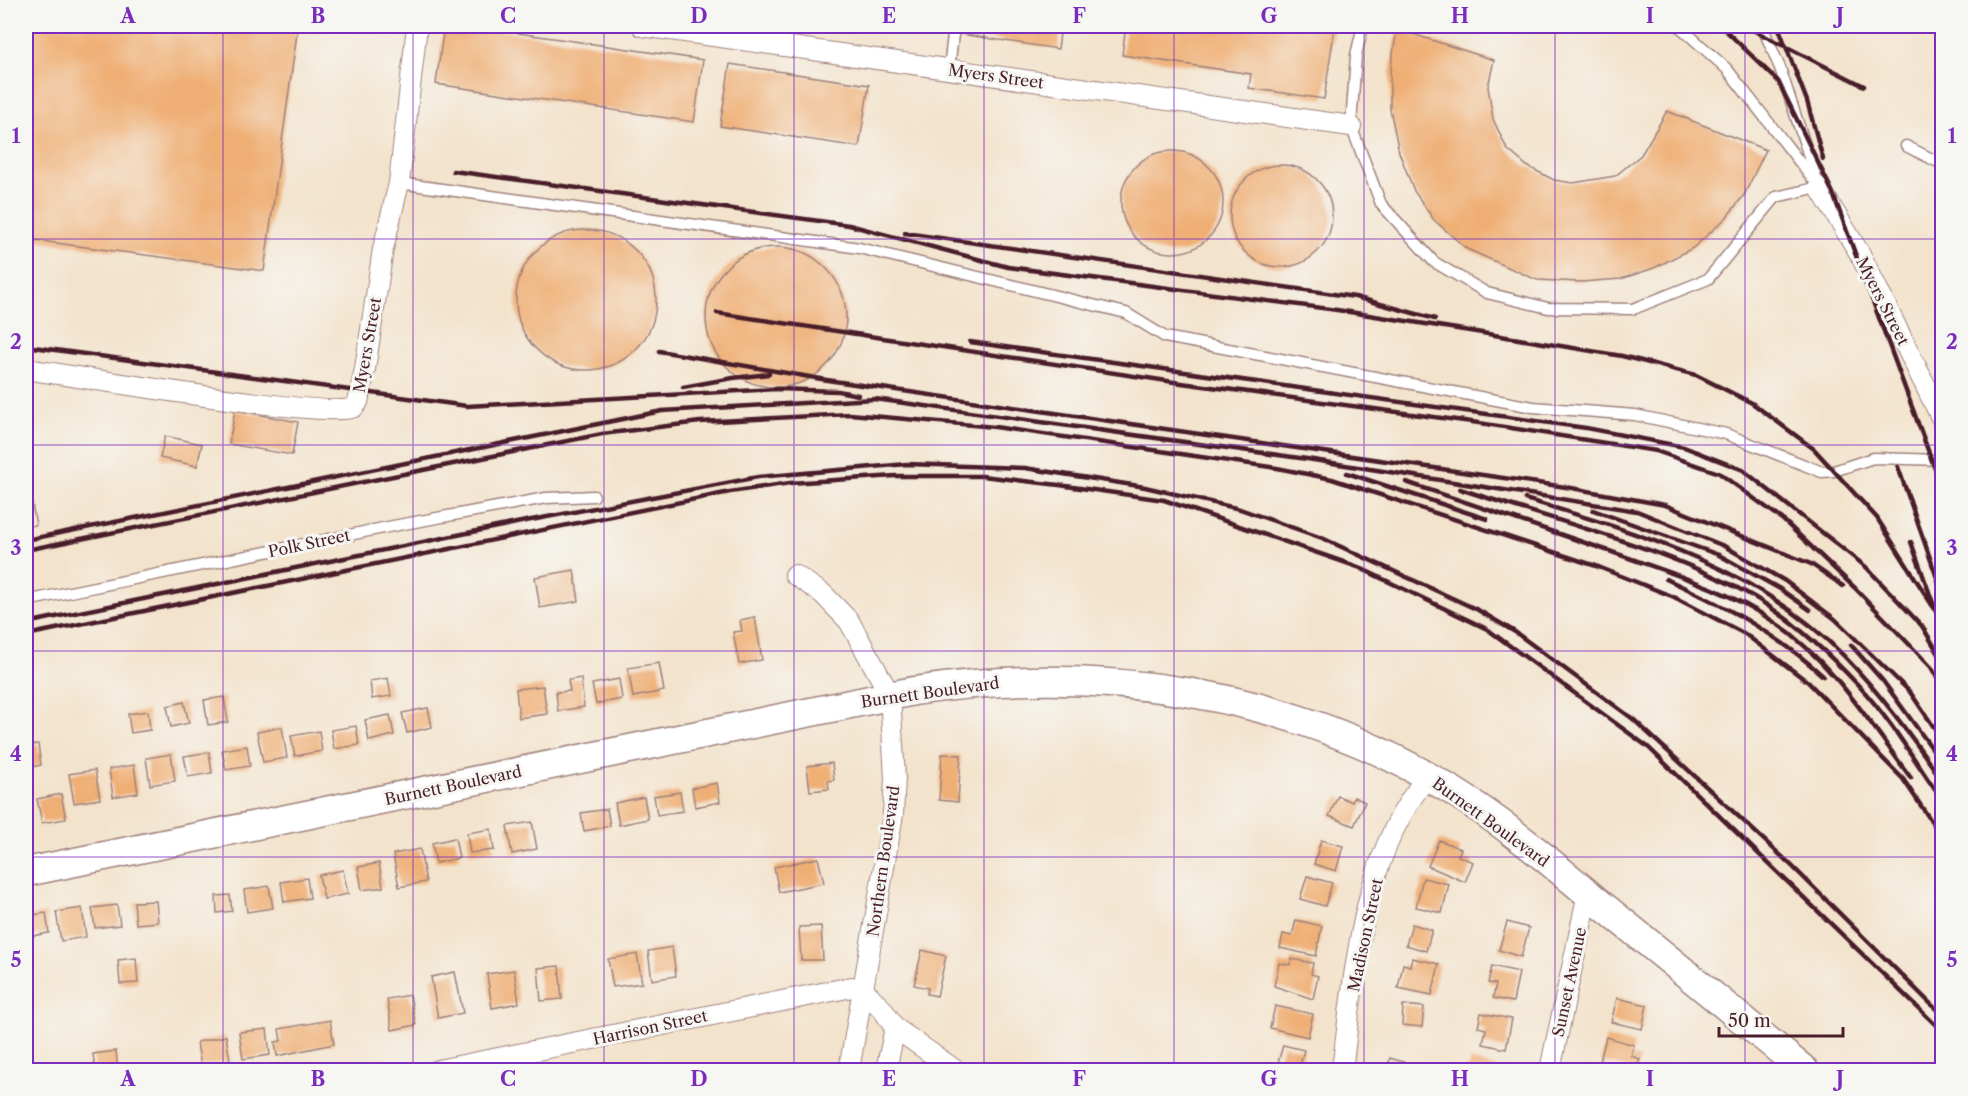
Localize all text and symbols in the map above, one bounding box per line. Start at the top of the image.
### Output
text: A [119,4,136,28]
text: B [311,4,326,28]
text: C [500,4,516,28]
text: D [690,4,708,28]
text: E [882,4,896,28]
text: F [1072,4,1086,28]
text: G [1261,4,1278,28]
text: H [1451,4,1469,28]
text: I [1646,4,1654,28]
text: J [1832,4,1844,28]
street label: Myers Street [947,59,1046,93]
text: 1 [12,124,21,148]
text: 1 [1948,124,1957,148]
street label: Myers Street [1852,253,1914,349]
street label: Myers Street [349,295,385,394]
text: 2 [10,330,22,354]
text: 2 [1946,330,1958,354]
street label: Polk Street [266,524,352,561]
text: 3 [10,536,22,560]
text: 3 [1946,536,1958,560]
street label: Burnett Boulevard [860,672,1001,712]
text: 4 [10,742,22,766]
text: 4 [1946,742,1958,766]
street label: Burnett Boulevard [383,761,524,809]
street label: Burnett Boulevard [1429,773,1554,871]
street label: Northern Boulevard [863,784,904,938]
street label: Madison Street [1343,876,1387,994]
street label: Sunset Avenue [1548,925,1590,1039]
text: 5 [10,948,22,972]
text: 5 [1946,948,1958,972]
scale bar [1719,1000,1844,1038]
street label: Harrison Street [591,1005,710,1049]
text: 50 m [1728,1010,1771,1032]
text: A [119,1067,136,1091]
text: B [311,1067,326,1091]
text: C [500,1067,516,1091]
text: D [690,1067,708,1091]
text: E [882,1067,896,1091]
text: F [1072,1067,1086,1091]
text: G [1261,1067,1278,1091]
text: H [1451,1067,1469,1091]
text: I [1646,1067,1654,1091]
text: J [1832,1067,1844,1091]

